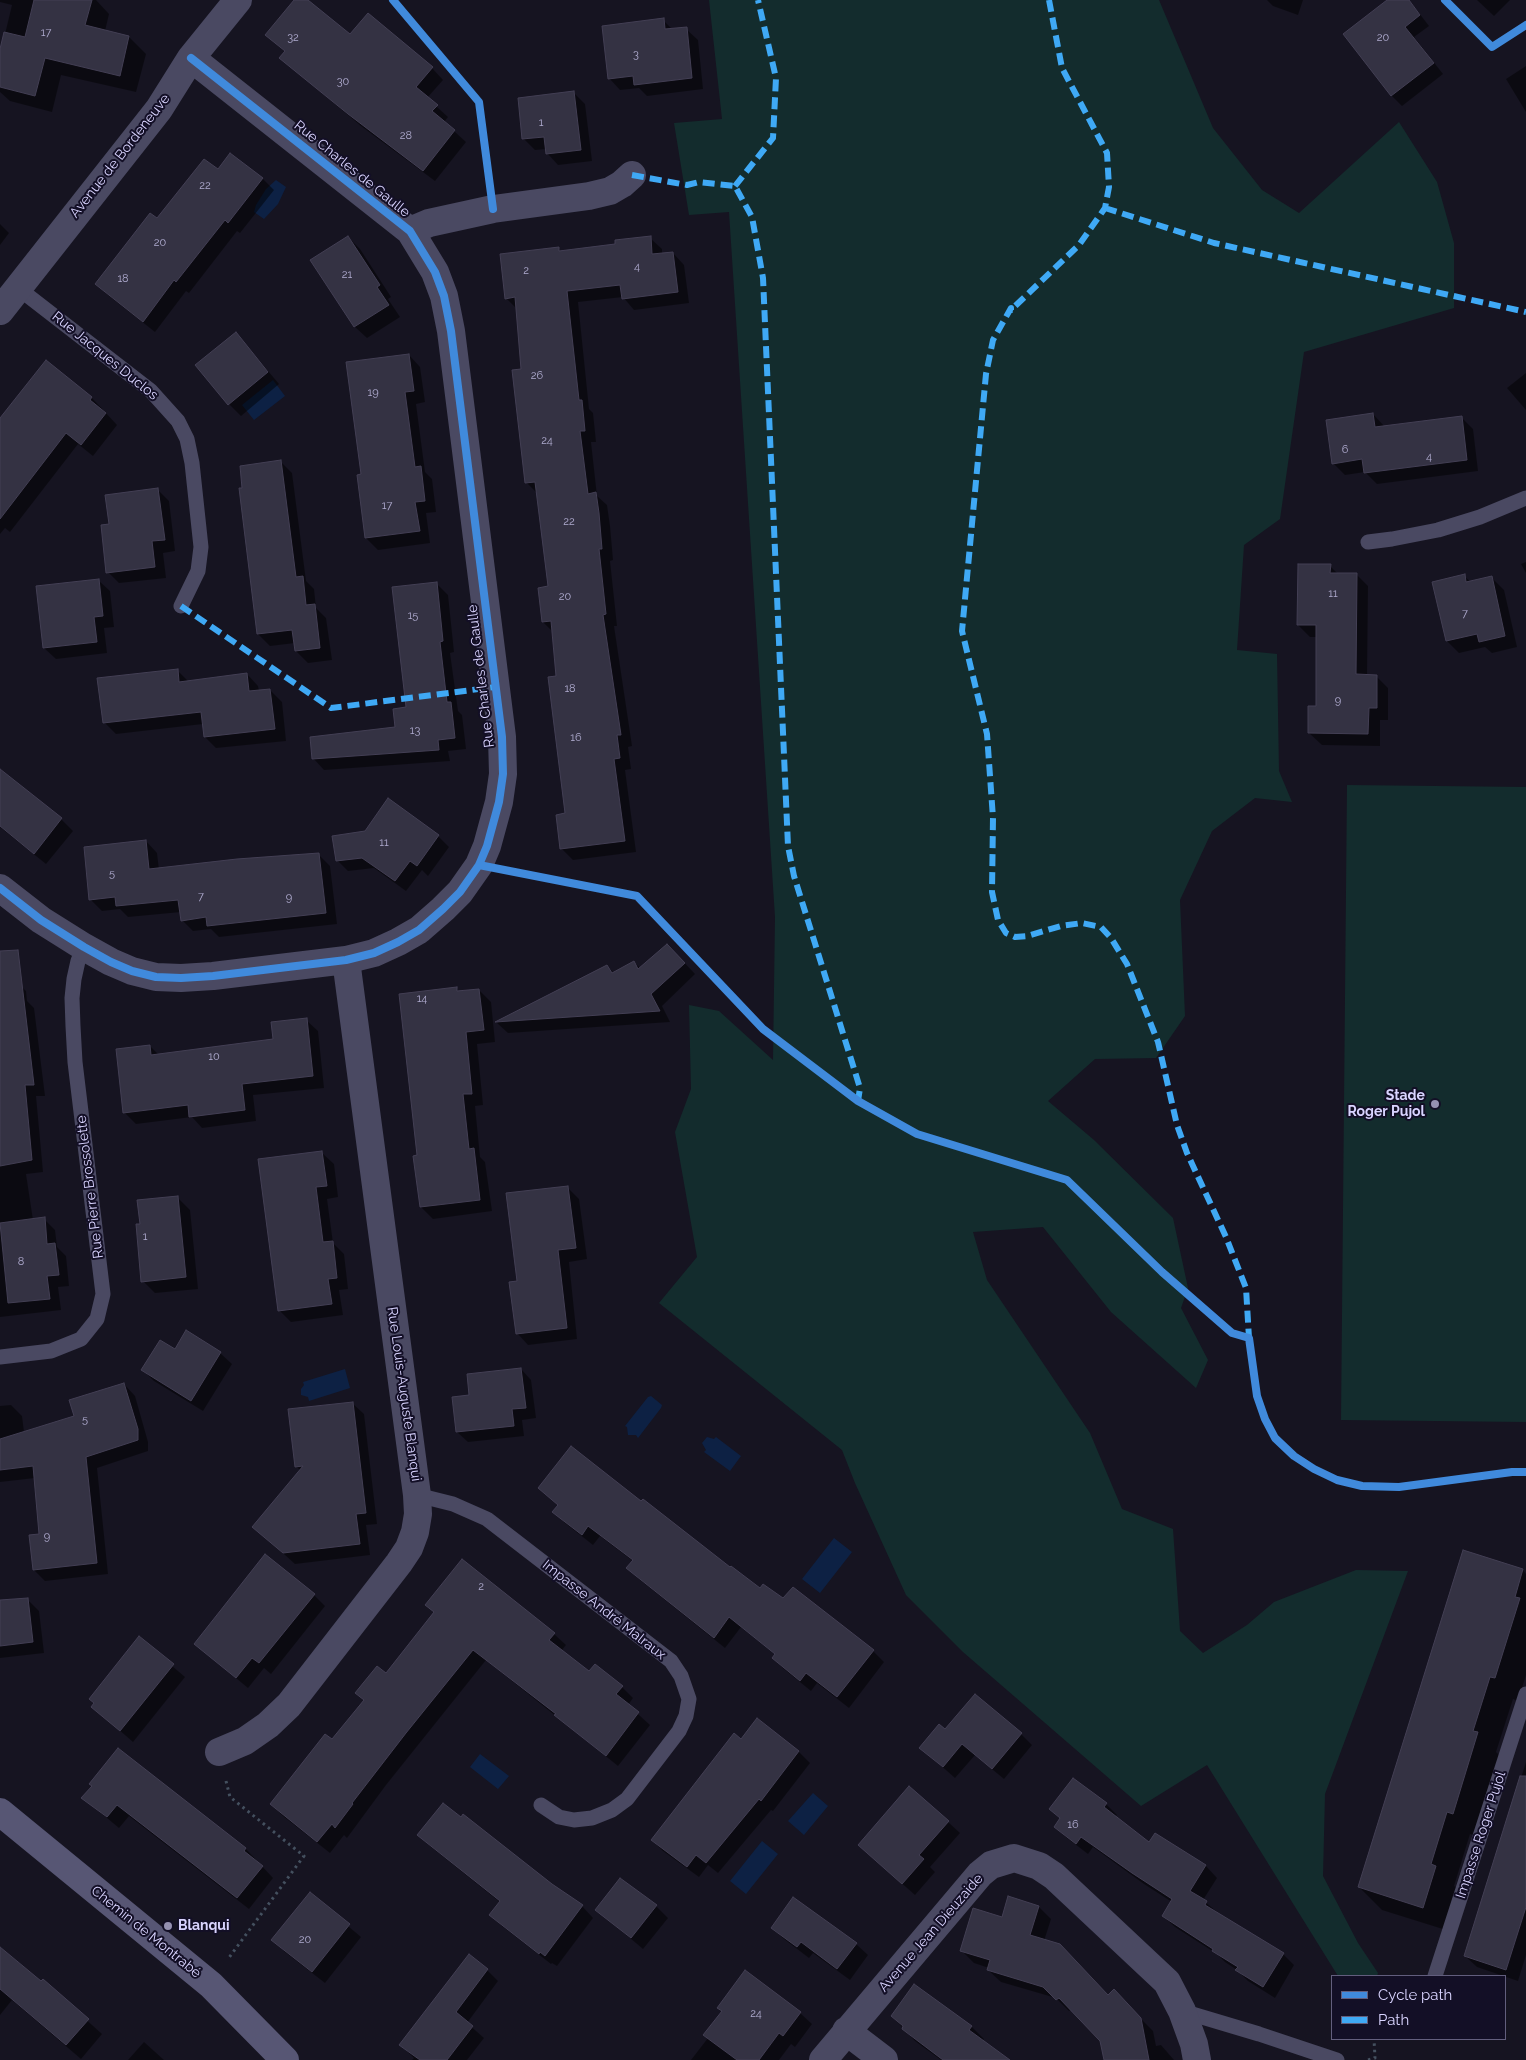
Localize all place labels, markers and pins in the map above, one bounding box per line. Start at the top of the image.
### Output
place label: Stade Roger Pujol [1347,1088,1425,1120]
marker: Stade Roger Pujol [1429,1098,1441,1110]
place label: Blanqui [178,1918,230,1934]
marker: Blanqui [162,1920,174,1932]

